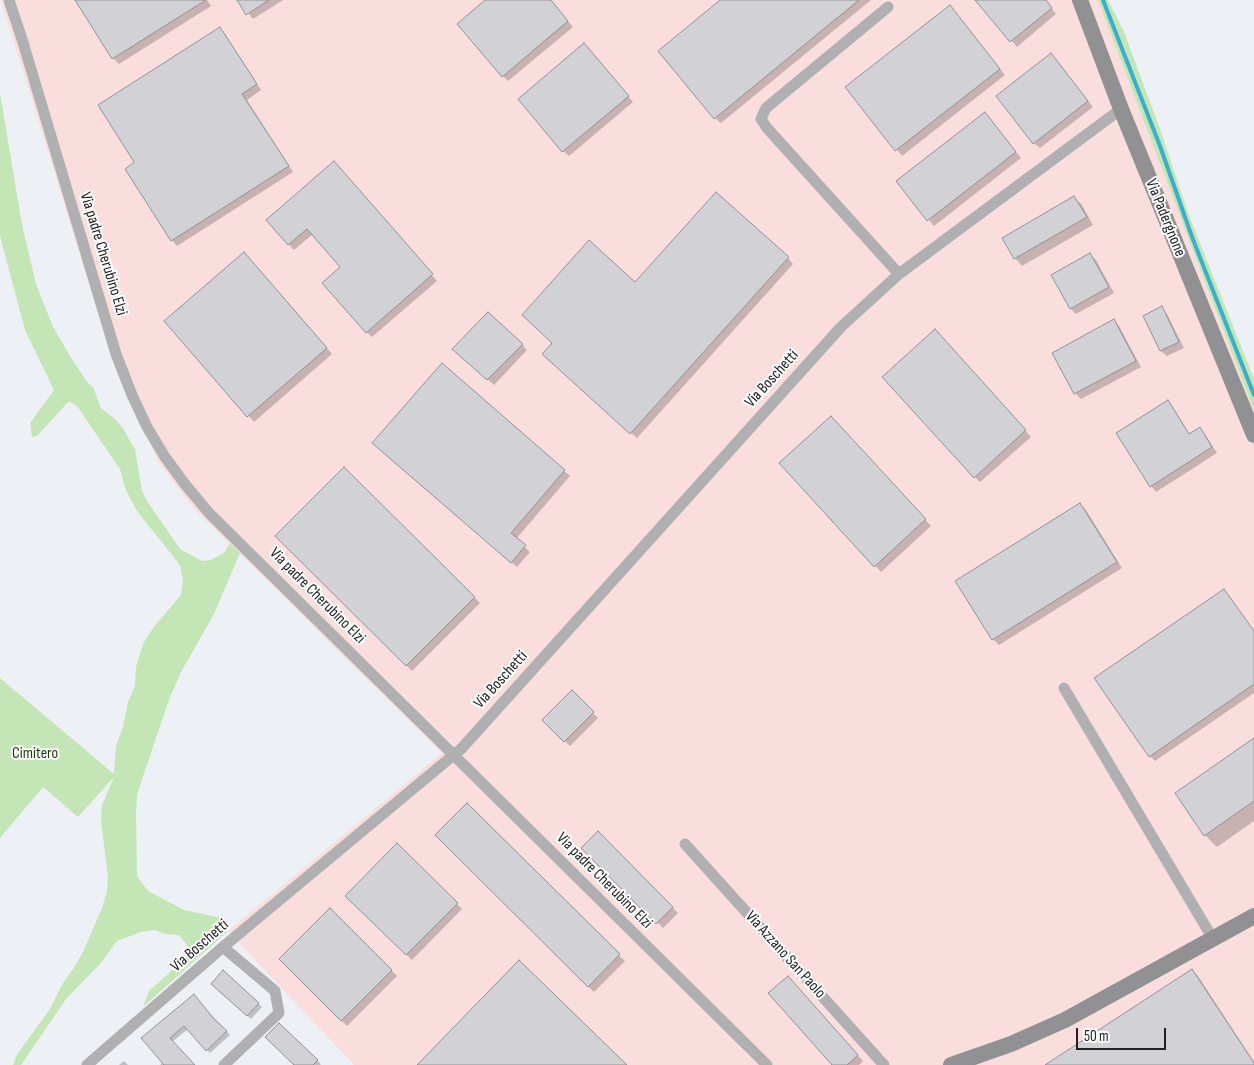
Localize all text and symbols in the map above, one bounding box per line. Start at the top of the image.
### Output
street label: Via Padergnone [1141,176,1189,260]
street label: Via padre Cherubino Elzi [75,190,131,318]
street label: Via Boschetti [741,346,803,412]
street label: Via padre Cherubino Elzi [265,544,369,648]
street label: Via Boschetti [470,647,532,713]
park label: Cimitero [12,744,58,764]
street label: Via padre Cherubino Elzi [552,829,656,933]
street label: Via Azzano San Paolo [741,907,829,1003]
street label: Via Boschetti [167,916,233,976]
scale bar [1079,1018,1169,1050]
text: 50 m [1084,1027,1109,1046]

